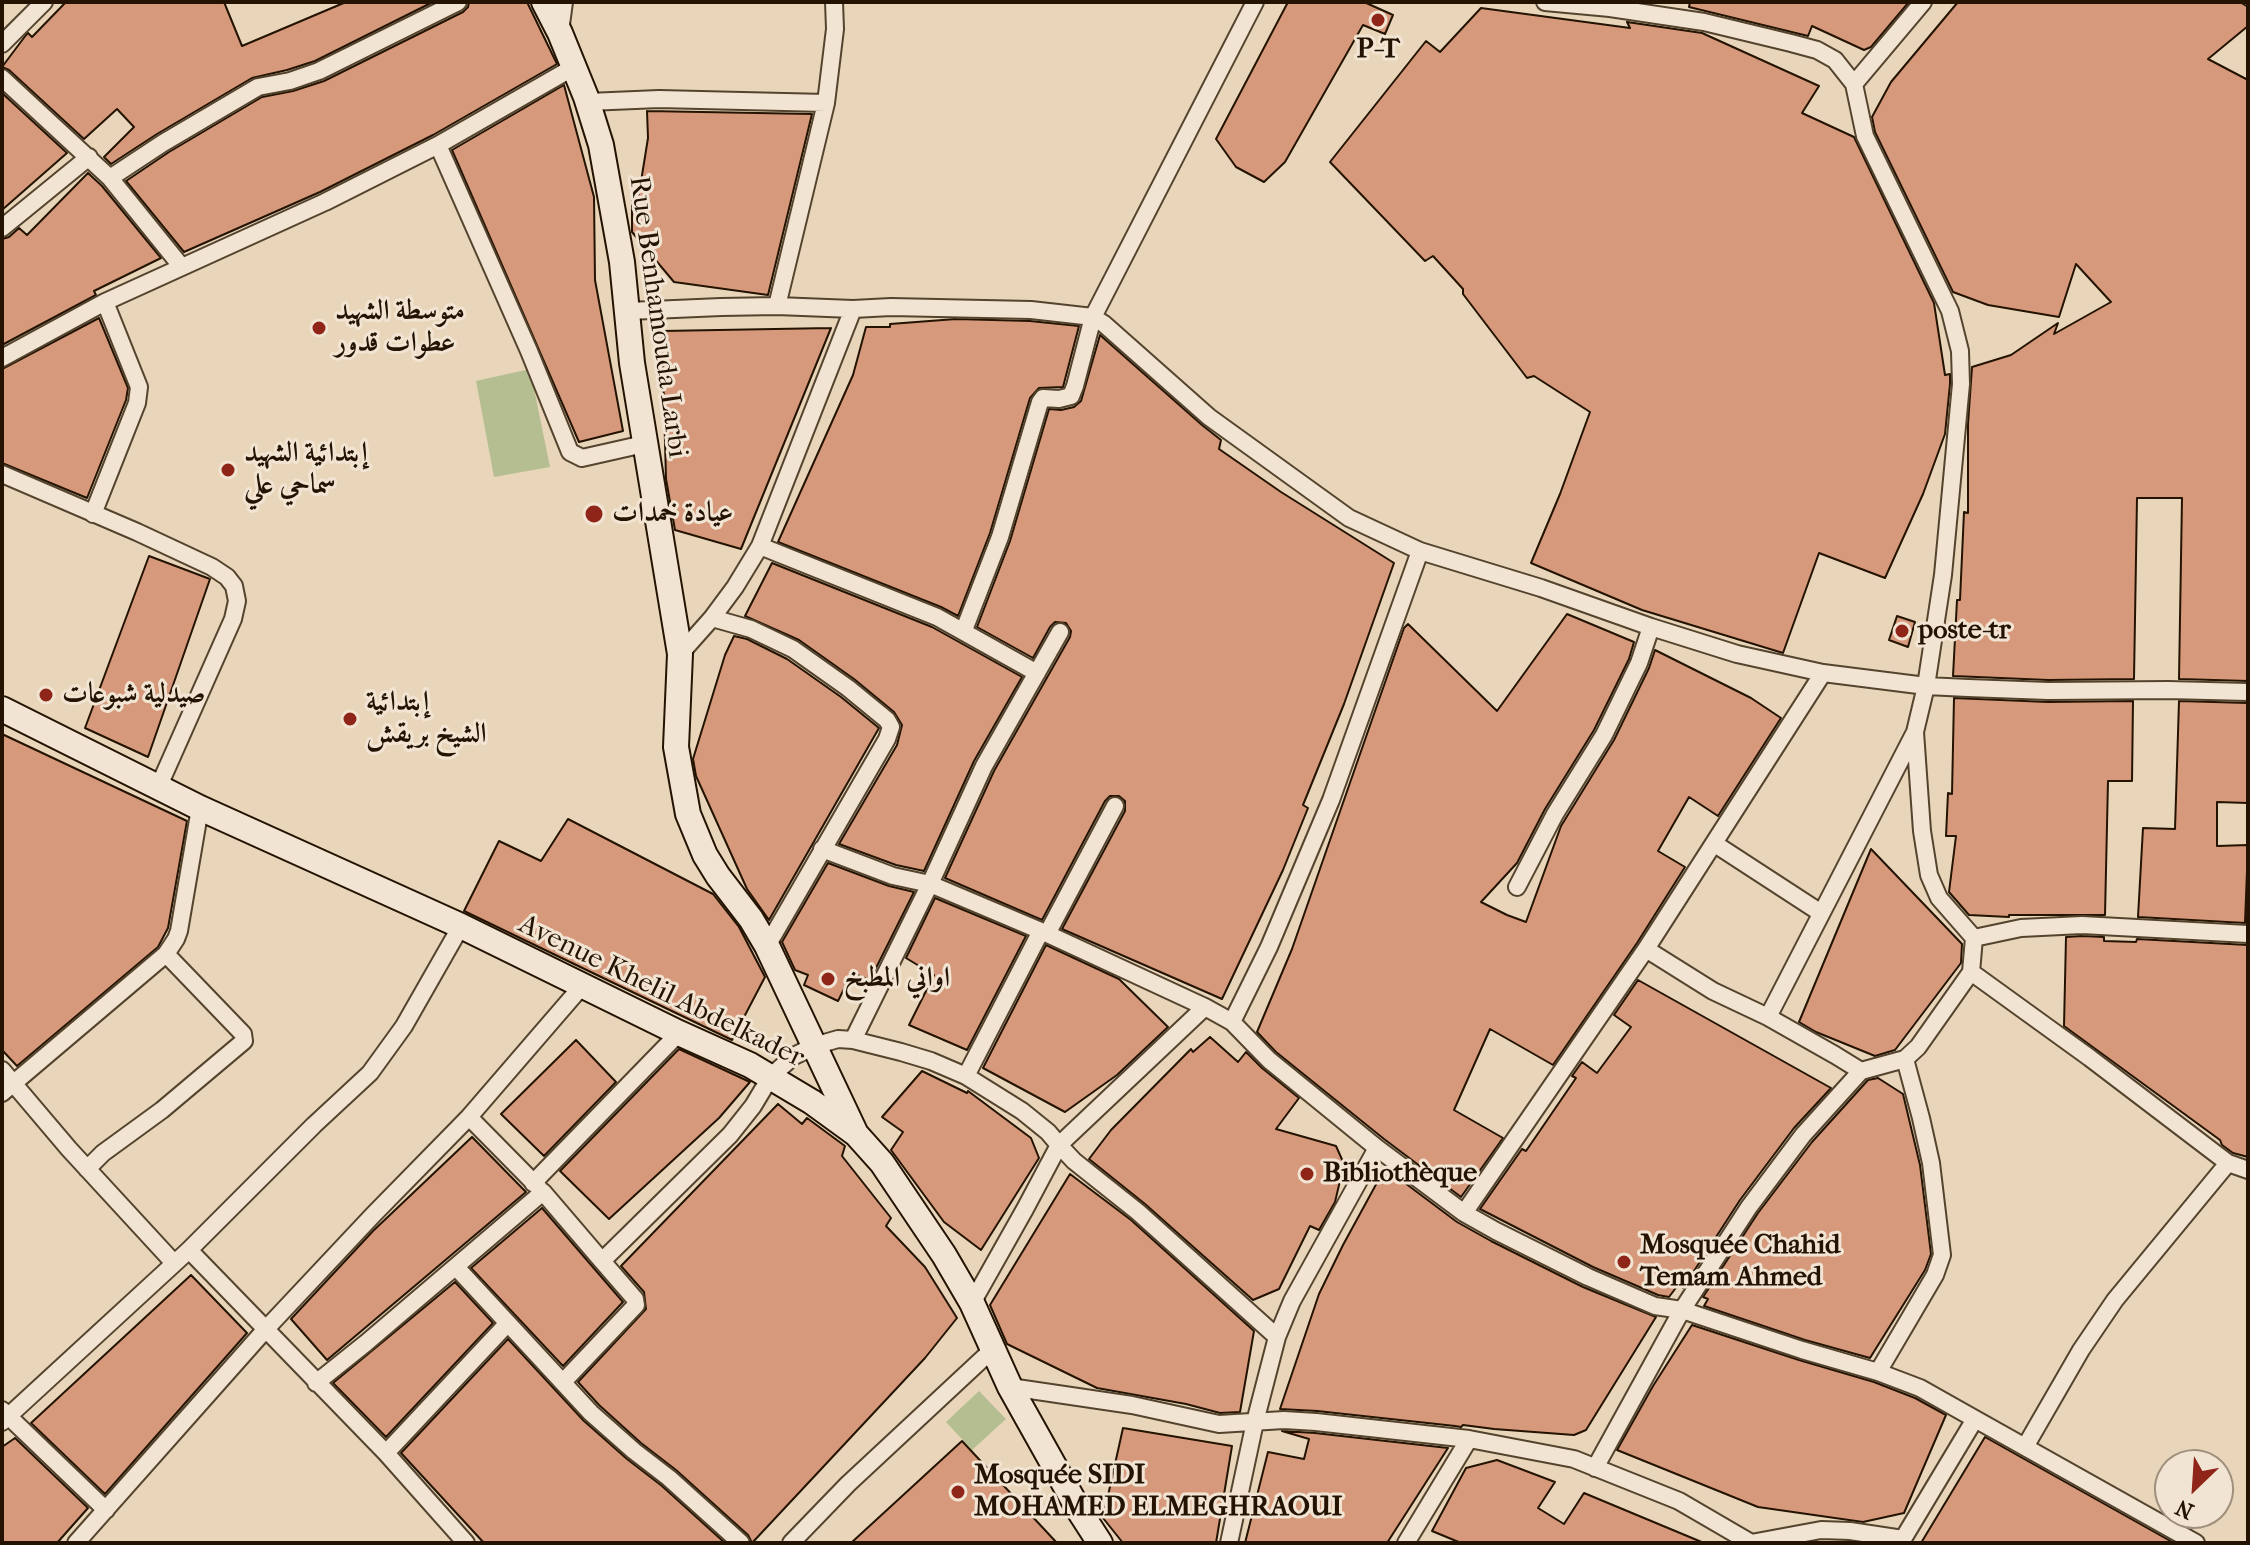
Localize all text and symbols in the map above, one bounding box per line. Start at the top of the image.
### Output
marker: P-T [1369,11,1387,29]
place label: P-T [1356,33,1400,67]
street label: Rue Benhamouda Larbi [621,174,693,460]
place label: متوسطة الشهيد عطوات قدور [335,295,465,361]
marker: متوسطة الشهيد عطوات قدور [310,319,328,337]
place label: إبتدائية الشهيد سماحي علي [244,437,368,503]
marker: إبتدائية الشهيد سماحي علي [219,461,237,479]
place label: عيادة خمدات [612,497,733,531]
marker: عيادة خمدات [583,503,605,525]
place label: poste-tr [1918,614,2011,648]
marker: poste-tr [1893,622,1911,640]
place label: صيدلية شبوعات [62,678,206,712]
marker: صيدلية شبوعات [37,686,55,704]
place label: إبتدائية الشيخ بريقش [366,686,487,752]
marker: إبتدائية الشيخ بريقش [341,710,359,728]
street label: Avenue Khelil Abdelkader [513,908,809,1076]
place label: اواني المطبخ [844,962,950,996]
marker: اواني المطبخ [819,970,837,988]
place label: Bibliothèque [1323,1157,1477,1191]
marker: Bibliothèque [1298,1165,1316,1183]
place label: Mosquée Chahid Temam Ahmed [1640,1229,1840,1295]
marker: Mosquée Chahid Temam Ahmed [1615,1253,1633,1271]
north arrow [2154,1449,2234,1529]
place label: Mosquée SIDI MOHAMED ELMEGHRAOUI [974,1459,1342,1525]
marker: Mosquée SIDI MOHAMED ELMEGHRAOUI [949,1483,967,1501]
text: N [2172,1494,2198,1524]

